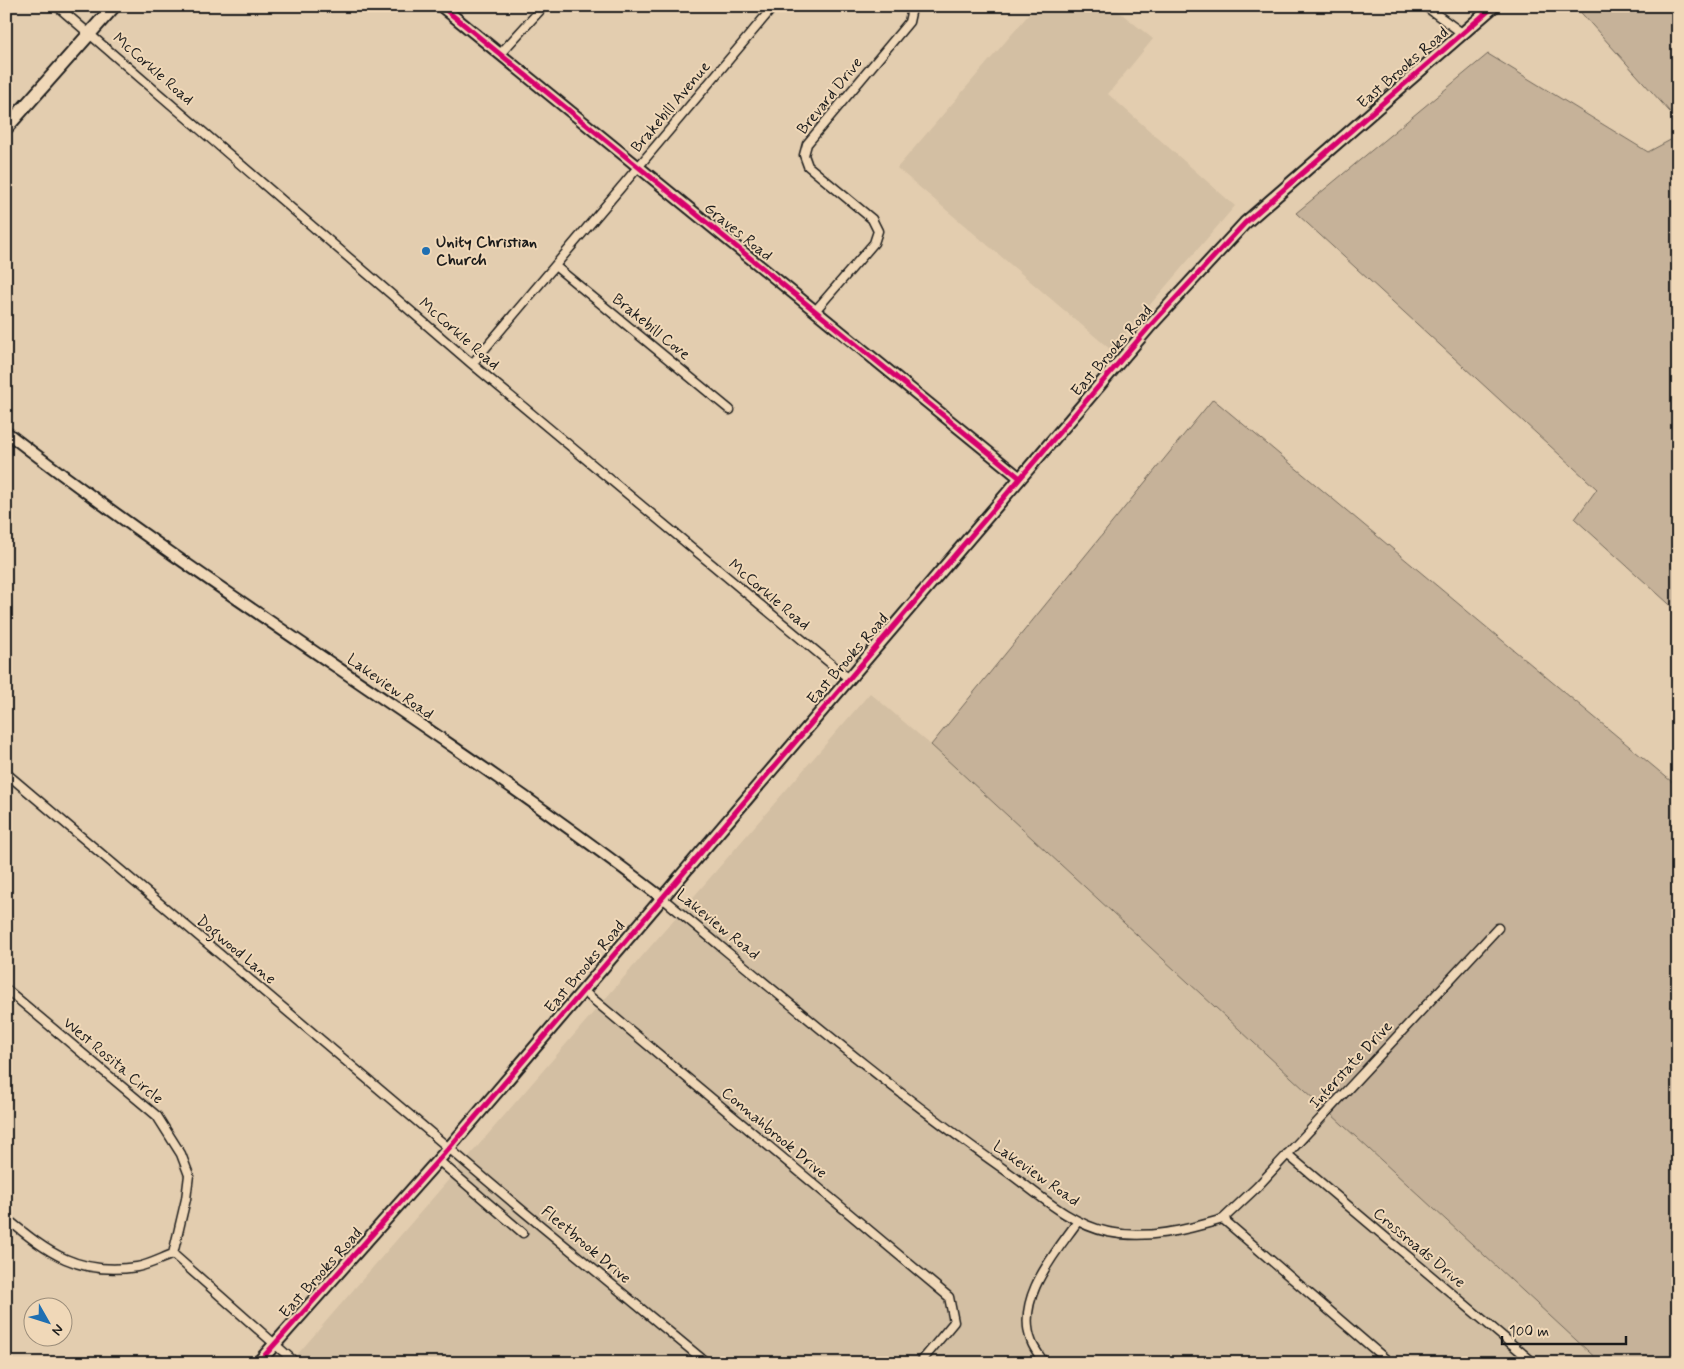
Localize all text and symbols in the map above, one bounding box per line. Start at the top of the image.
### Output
street label: East Brooks Road [1353,22,1453,114]
street label: McCorkle Road [108,28,198,110]
street label: Brevard Drive [792,53,868,139]
street label: Brakebill Avenue [627,57,716,157]
street label: Graves Road [699,198,777,266]
place label: Unity Christian Church [436,232,537,271]
marker: Unity Christian Church [420,245,432,257]
street label: Brakebill Cove [608,289,695,365]
street label: McCorkle Road [414,293,504,375]
street label: East Brooks Road [1066,301,1158,401]
street label: McCorkle Road [724,555,814,635]
street label: East Brooks Road [802,609,894,709]
street label: Lakeview Road [342,649,438,725]
street label: Lakeview Road [672,885,764,965]
street label: Dogwood Lane [191,910,280,990]
street label: East Brooks Road [540,916,630,1018]
street label: West Rosita Circle [58,1013,168,1109]
street label: Interstate Drive [1305,1016,1397,1113]
street label: Connahbrook Drive [717,1082,831,1184]
street label: Lakeview Road [988,1136,1084,1212]
street label: Fleetbrook Drive [537,1201,635,1289]
street label: Crossroads Drive [1368,1203,1470,1293]
street label: East Brooks Road [275,1223,367,1323]
north arrow [22,1296,72,1346]
scale bar [1502,1314,1625,1346]
text: N [47,1320,67,1339]
text: 100 m [1509,1322,1549,1342]

